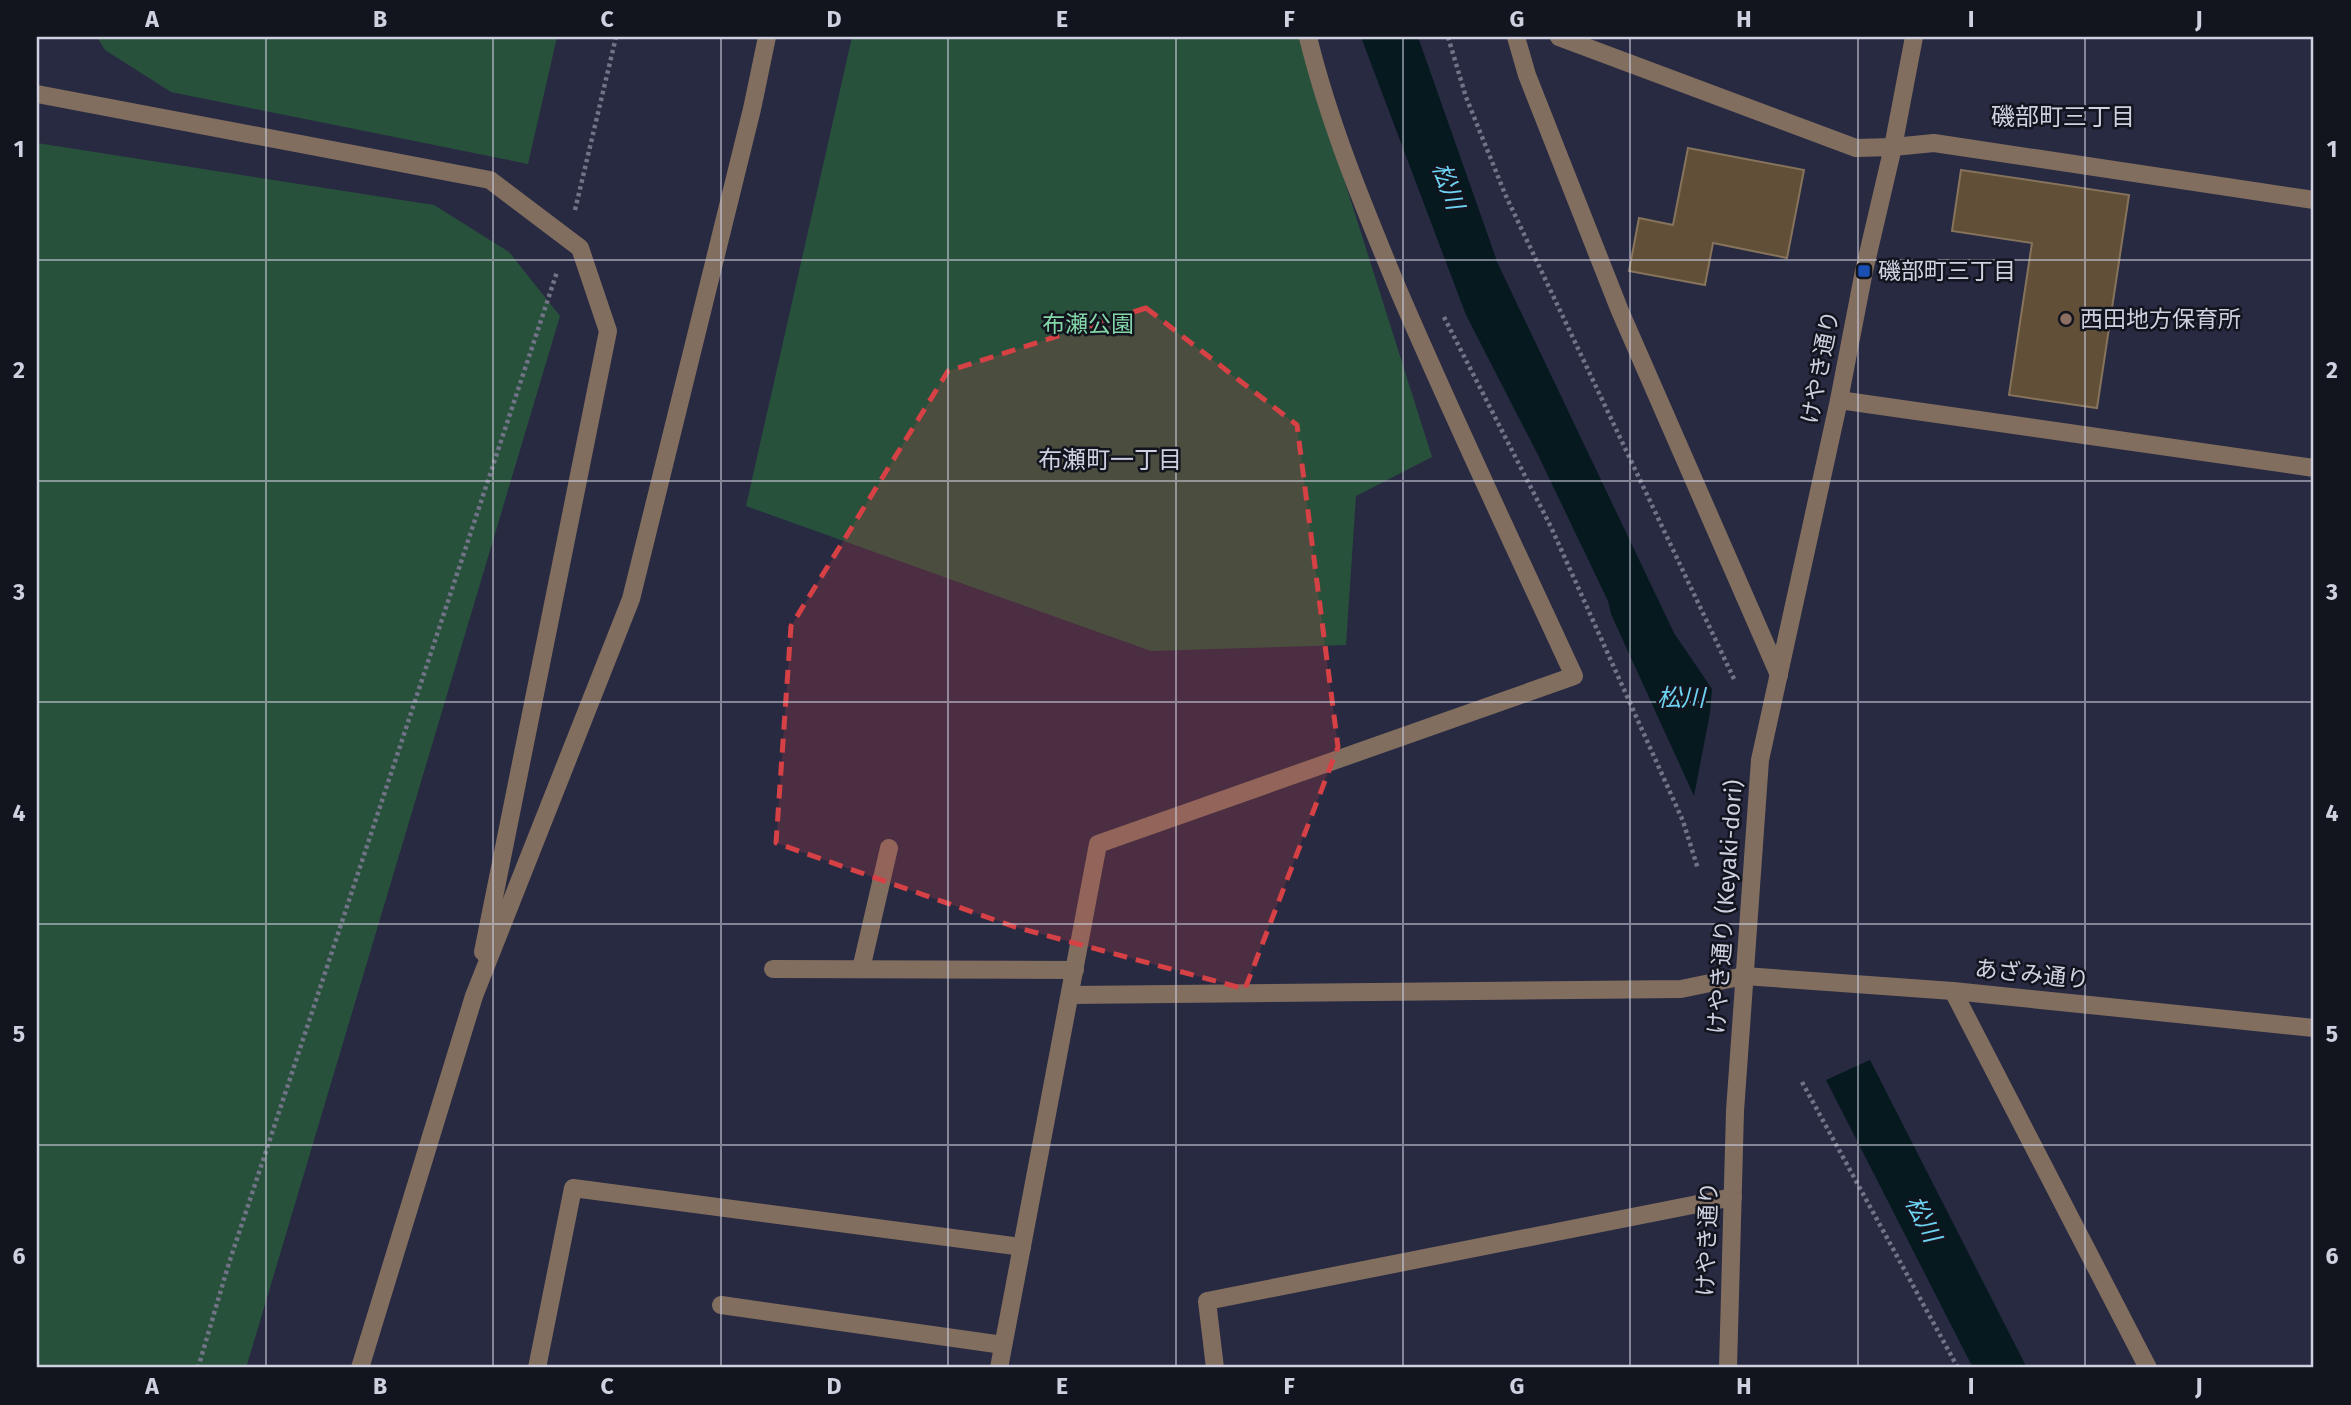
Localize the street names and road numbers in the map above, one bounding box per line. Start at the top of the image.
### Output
street label: けやき通り [1795,308,1845,426]
street label: けやき通り (Keyaki-dori) [1702,779,1748,1035]
street label: あざみ通り [1973,954,2091,994]
street label: けやき通り [1691,1181,1723,1297]

